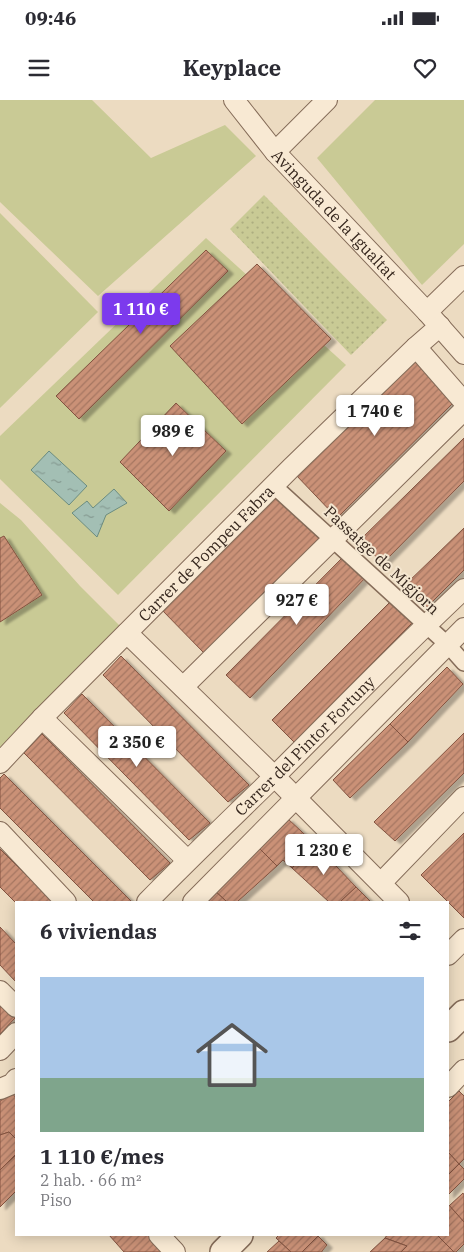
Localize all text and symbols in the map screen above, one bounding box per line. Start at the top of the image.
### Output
text: 09:46 [25,6,76,30]
text: Keyplace [183,53,281,82]
icon: menu [25,54,53,82]
icon: heart [411,54,439,82]
street label: Avinguda de la Igualtat [268,145,401,284]
pin: 1 110 € [95,292,187,335]
text: 1 110 € [113,299,169,319]
pin: 1 740 € [329,394,421,437]
text: 1 740 € [347,401,403,421]
pin: 989 € [138,414,208,457]
text: 989 € [152,421,194,441]
street label: Carrer de Pompeu Fabra [134,481,278,626]
street label: Passatge de Migjorn [320,501,444,619]
pin: 927 € [262,584,332,626]
text: 927 € [276,590,318,610]
street label: Carrer del Pintor Fortuny [230,671,379,820]
pin: 2 350 € [91,726,183,768]
text: 2 350 € [109,732,165,752]
pin: 1 230 € [278,834,370,876]
text: 1 230 € [296,840,352,860]
text: 6 viviendas [40,917,157,945]
icon: filters [396,917,424,945]
icon: home [187,1010,277,1100]
text: 1 110 €/mes [40,1142,164,1170]
text: 2 hab. · 66 m² [40,1170,142,1190]
text: Piso [40,1190,72,1210]

